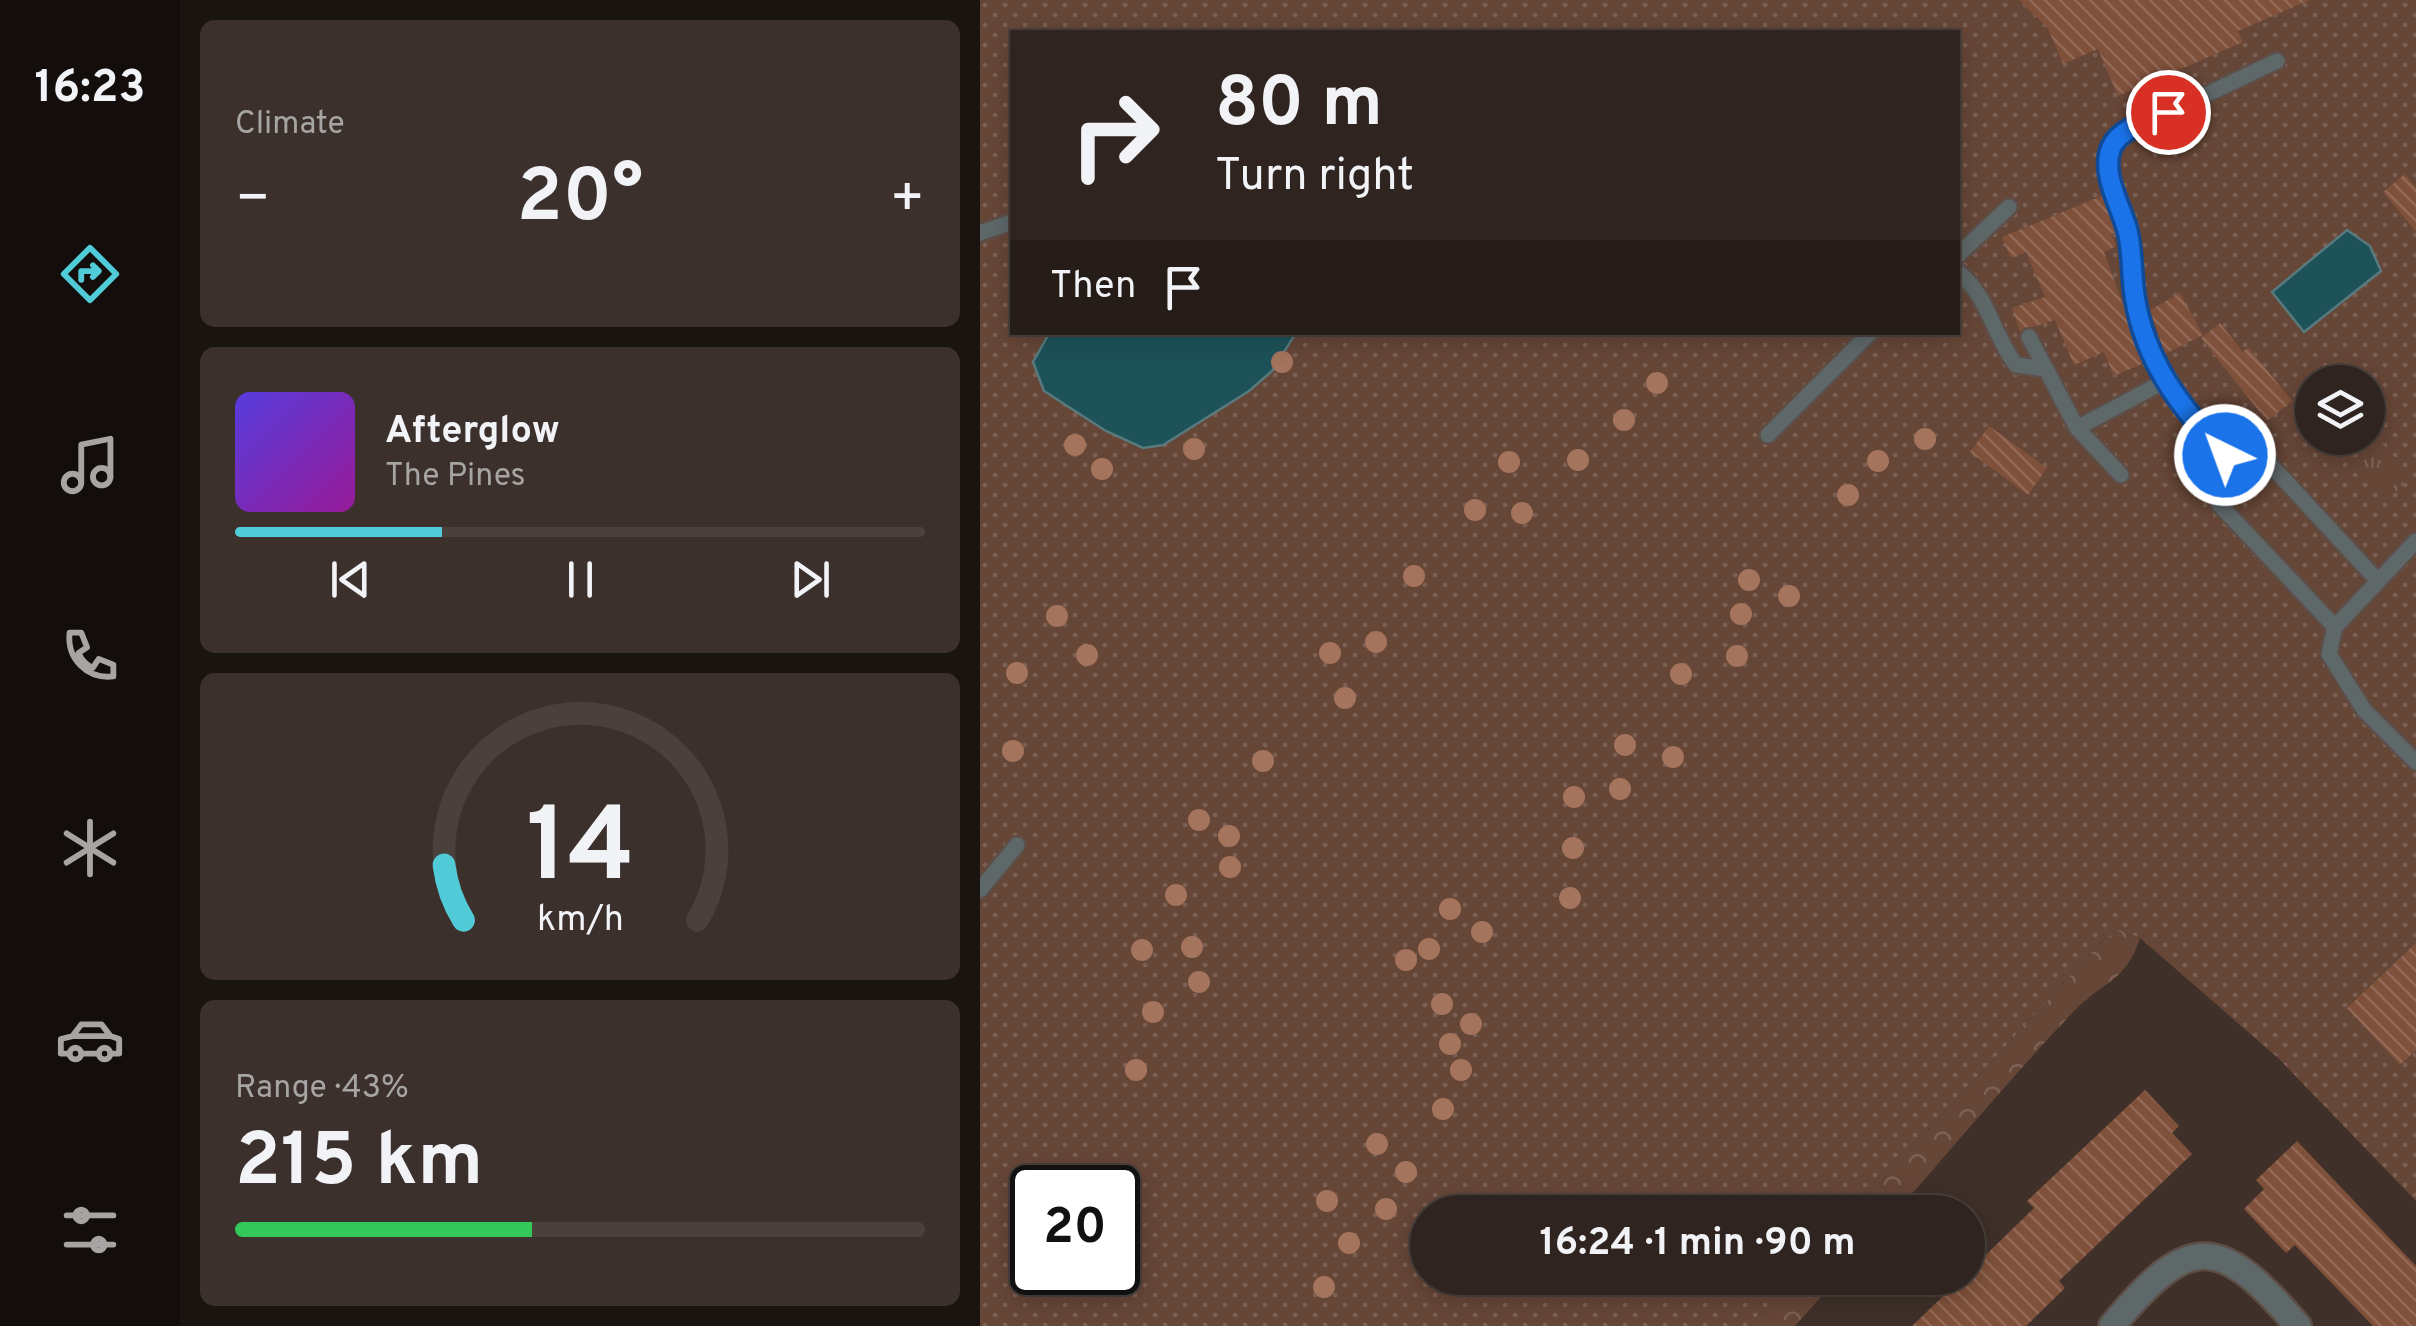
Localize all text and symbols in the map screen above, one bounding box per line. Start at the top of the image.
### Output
text: 16:23 [34,61,146,118]
text: 80 m [1215,62,1383,151]
icon: right [1050,70,1180,200]
pin [2126,70,2211,155]
icon: arrive [2141,85,2196,140]
text: Climate [235,105,345,145]
text: Turn right [1215,149,1414,206]
text: 20° [517,153,643,248]
text: − [235,166,270,236]
text: + [890,166,925,236]
icon: directions [55,239,125,309]
icon: arrive [1156,260,1211,315]
text: Then [1050,263,1136,312]
map controls [2295,365,2385,455]
button: layers [2295,365,2385,455]
position arrow [2173,403,2277,507]
text: Afterglow [385,408,560,457]
icon: music [55,430,125,500]
text: The Pines [385,457,526,497]
icon: previous [323,552,378,607]
icon: pause [553,552,608,607]
icon: next [783,552,838,607]
icon: phone [55,621,125,691]
text: 14 [526,786,634,918]
icon: climate [55,813,125,883]
text: km/h [537,898,623,944]
icon: car [55,1004,125,1074]
text: Range · 43% [235,1069,409,1109]
text: 215 km [235,1117,483,1212]
speed limit sign: 20 [1010,1165,1140,1295]
icon: filters [55,1195,125,1265]
text: 16:24 · 1 min · 90 m [1540,1220,1855,1269]

